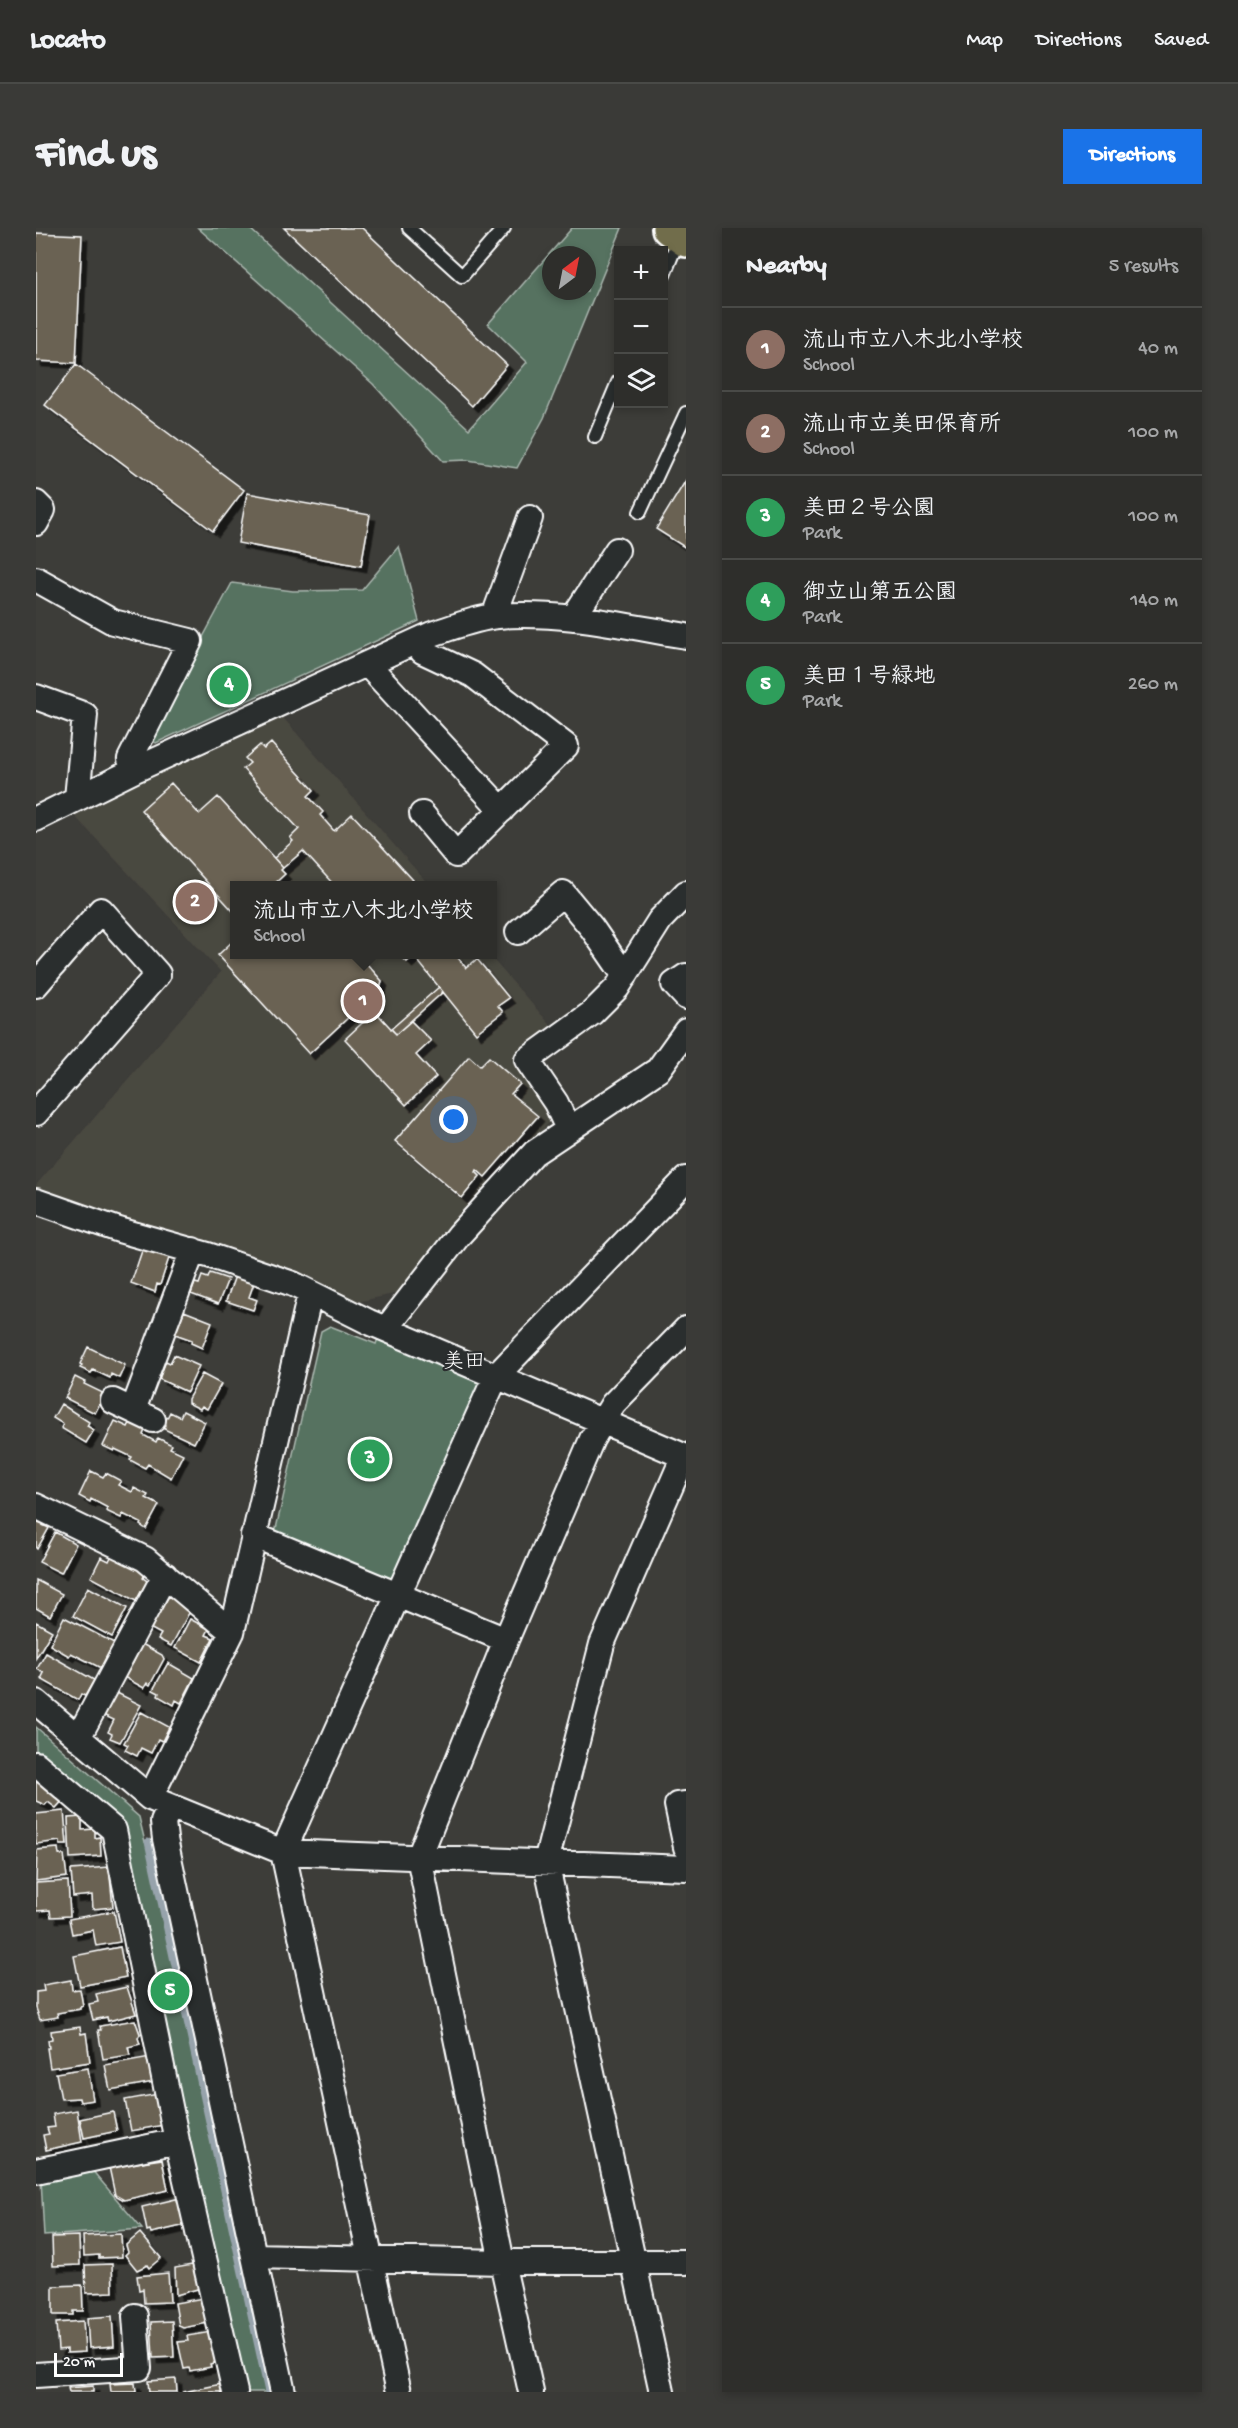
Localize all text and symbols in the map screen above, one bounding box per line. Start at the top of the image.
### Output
text: Locato [30,25,106,58]
text: Map [966,29,1003,54]
text: Directions [1036,29,1121,54]
text: Saved [1154,29,1208,54]
button: Directions [1063,129,1202,184]
text: Find us [36,132,156,181]
north arrow [542,246,596,300]
map controls [614,246,668,408]
button: + [614,246,668,300]
text: Nearby [746,252,827,283]
text: 5 results [1109,256,1178,279]
button: − [614,300,668,354]
text: 流山市立八木北小学校 [803,329,1023,355]
text: 1 [761,338,770,361]
text: 40 m [1138,338,1178,361]
button: layers [614,354,668,408]
text: School [803,355,855,378]
text: 流山市立美田保育所 [803,413,1001,439]
text: 2 [761,422,770,445]
text: 100 m [1128,422,1178,445]
text: School [803,439,855,462]
text: 美田２号公園 [803,497,935,523]
text: 3 [760,506,771,529]
text: 100 m [1128,506,1178,529]
text: Park [803,523,841,546]
text: 御立山第五公園 [803,581,957,607]
text: 4 [761,590,770,613]
text: 140 m [1130,590,1178,613]
text: Park [803,607,841,630]
pin: 4 [210,662,248,708]
text: 美田１号緑地 [803,665,935,691]
text: 5 [760,674,771,697]
text: 260 m [1128,674,1178,697]
text: Park [803,691,841,714]
pin: 2 [176,880,214,924]
popup [230,881,497,959]
text: 流山市立八木北小学校 [253,900,474,926]
text: School [253,926,305,949]
pin: 1 [344,978,382,1024]
your location [439,1105,468,1134]
district label: 美田 [443,1350,485,1376]
pin: 3 [350,1436,390,1482]
pin: 5 [150,1968,190,2014]
scale bar [54,2350,123,2378]
text: 20 m [63,2354,95,2373]

